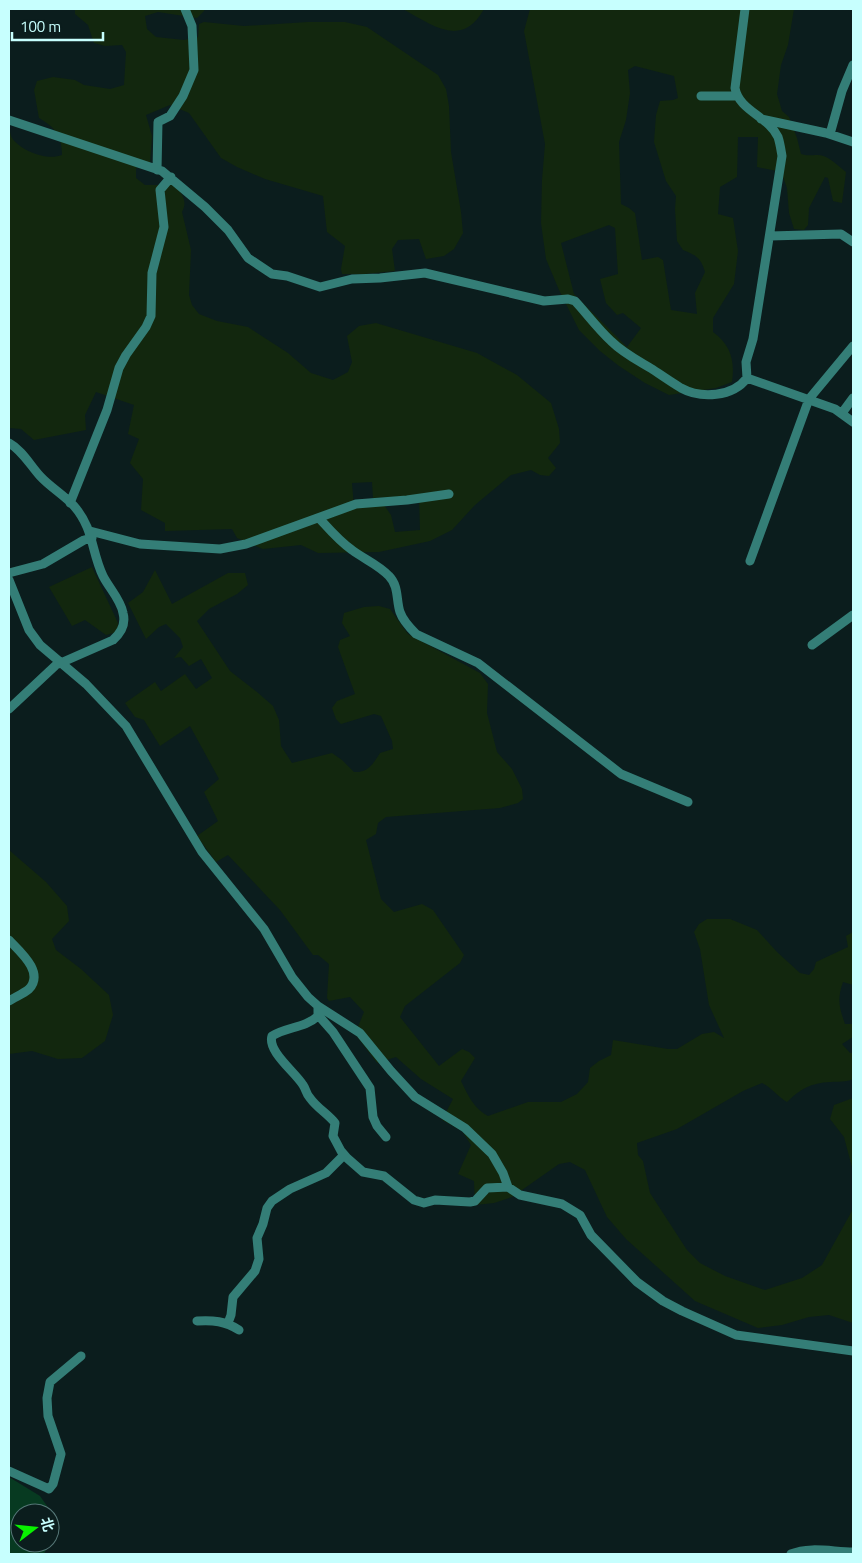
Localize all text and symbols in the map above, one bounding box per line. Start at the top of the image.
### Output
scale bar [12,10,104,42]
text: 100 m [20,15,61,38]
north arrow [10,1503,60,1553]
text: 北 [36,1515,60,1534]

